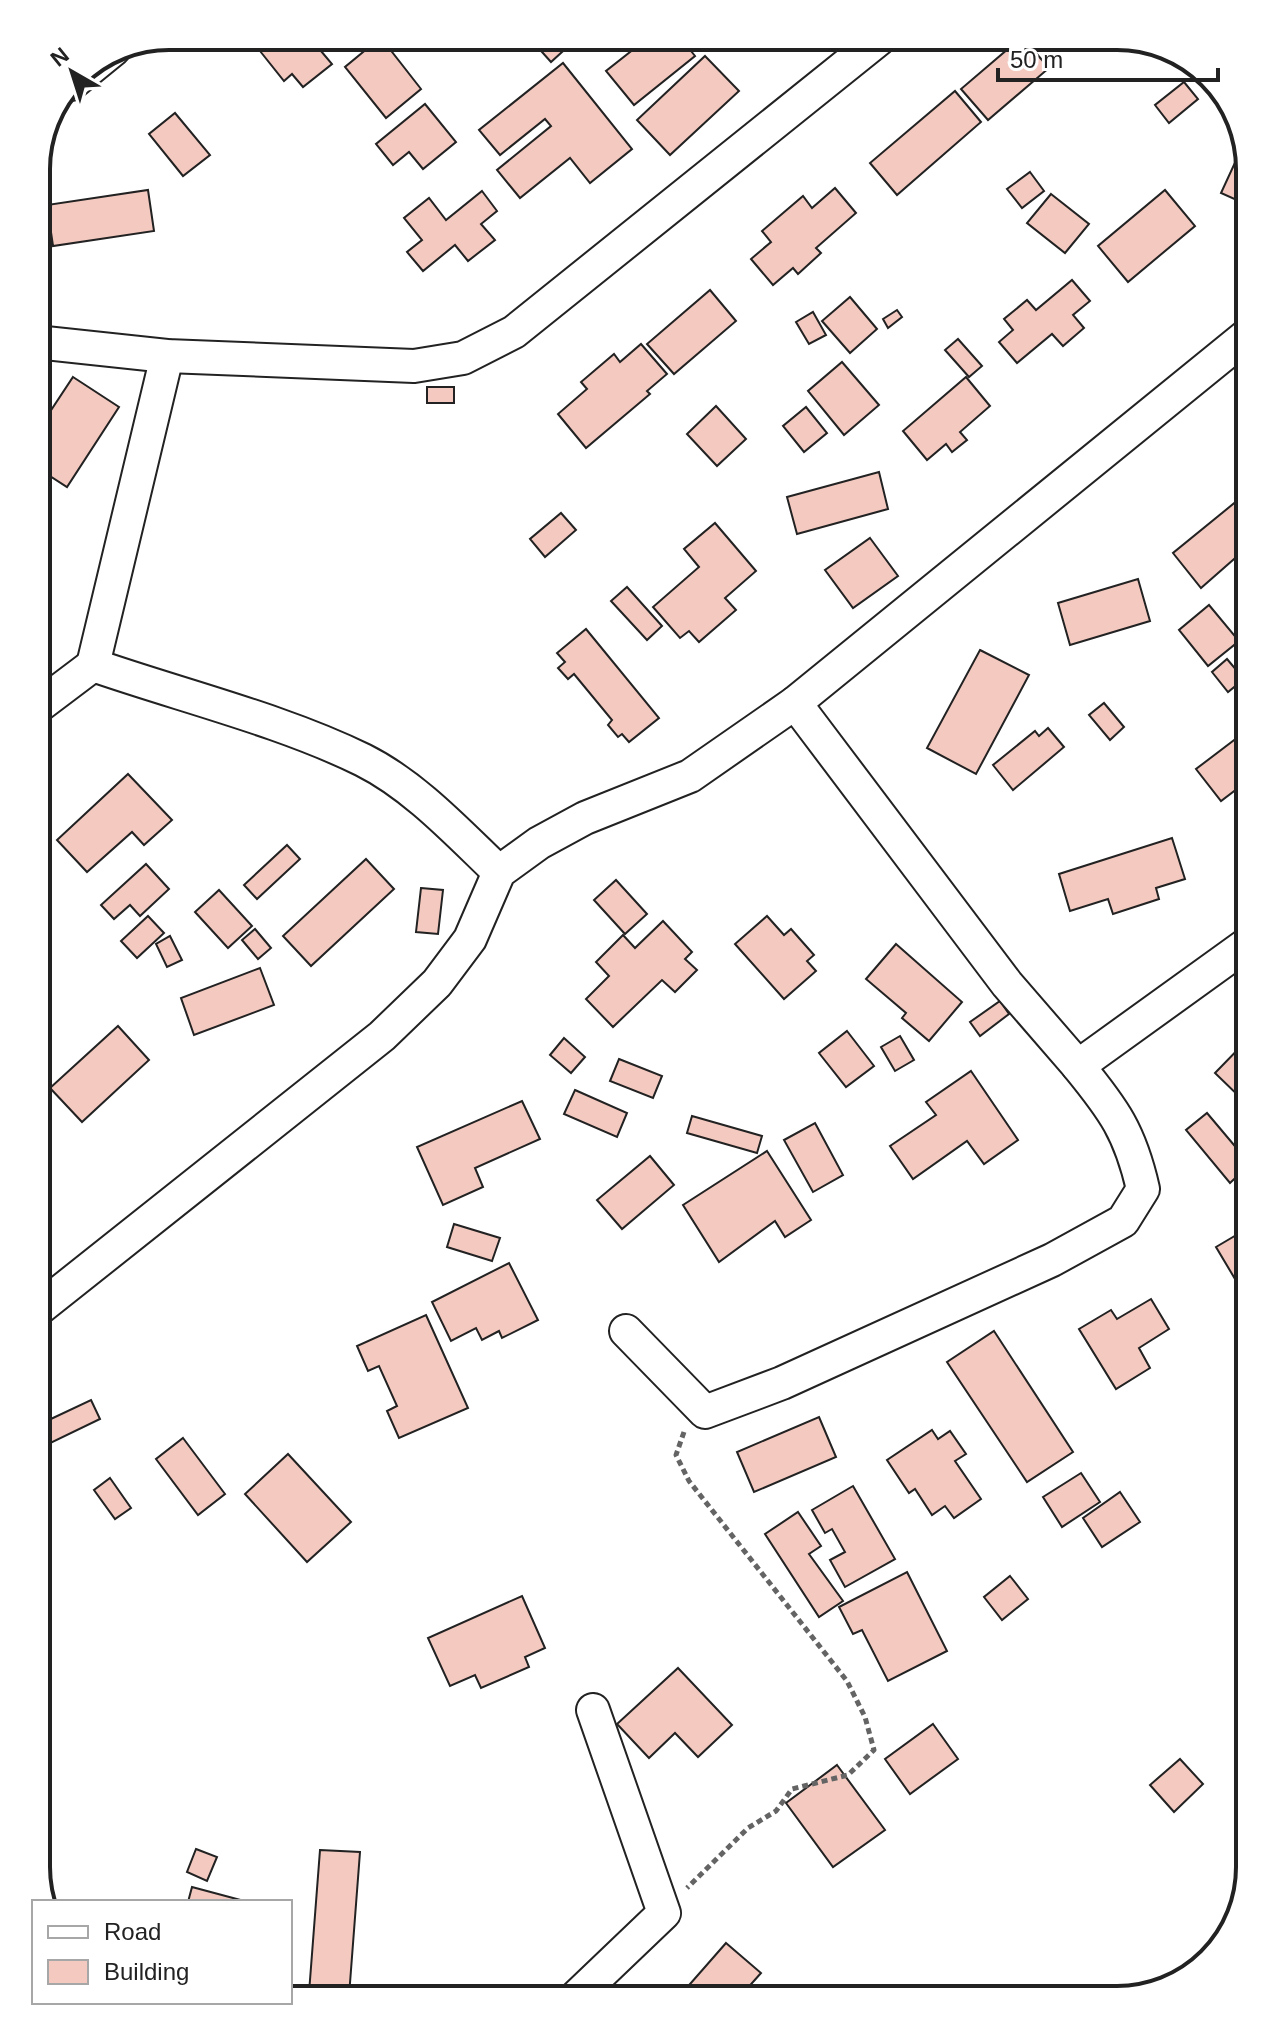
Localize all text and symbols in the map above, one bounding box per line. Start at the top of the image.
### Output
north arrow [32,32,112,112]
scale bar [998,32,1218,82]
text: N [46,42,74,72]
text: 50 m [1010,46,1063,73]
legend [32,1900,292,2004]
text: Road [104,1918,161,1945]
text: Building [104,1958,189,1985]

